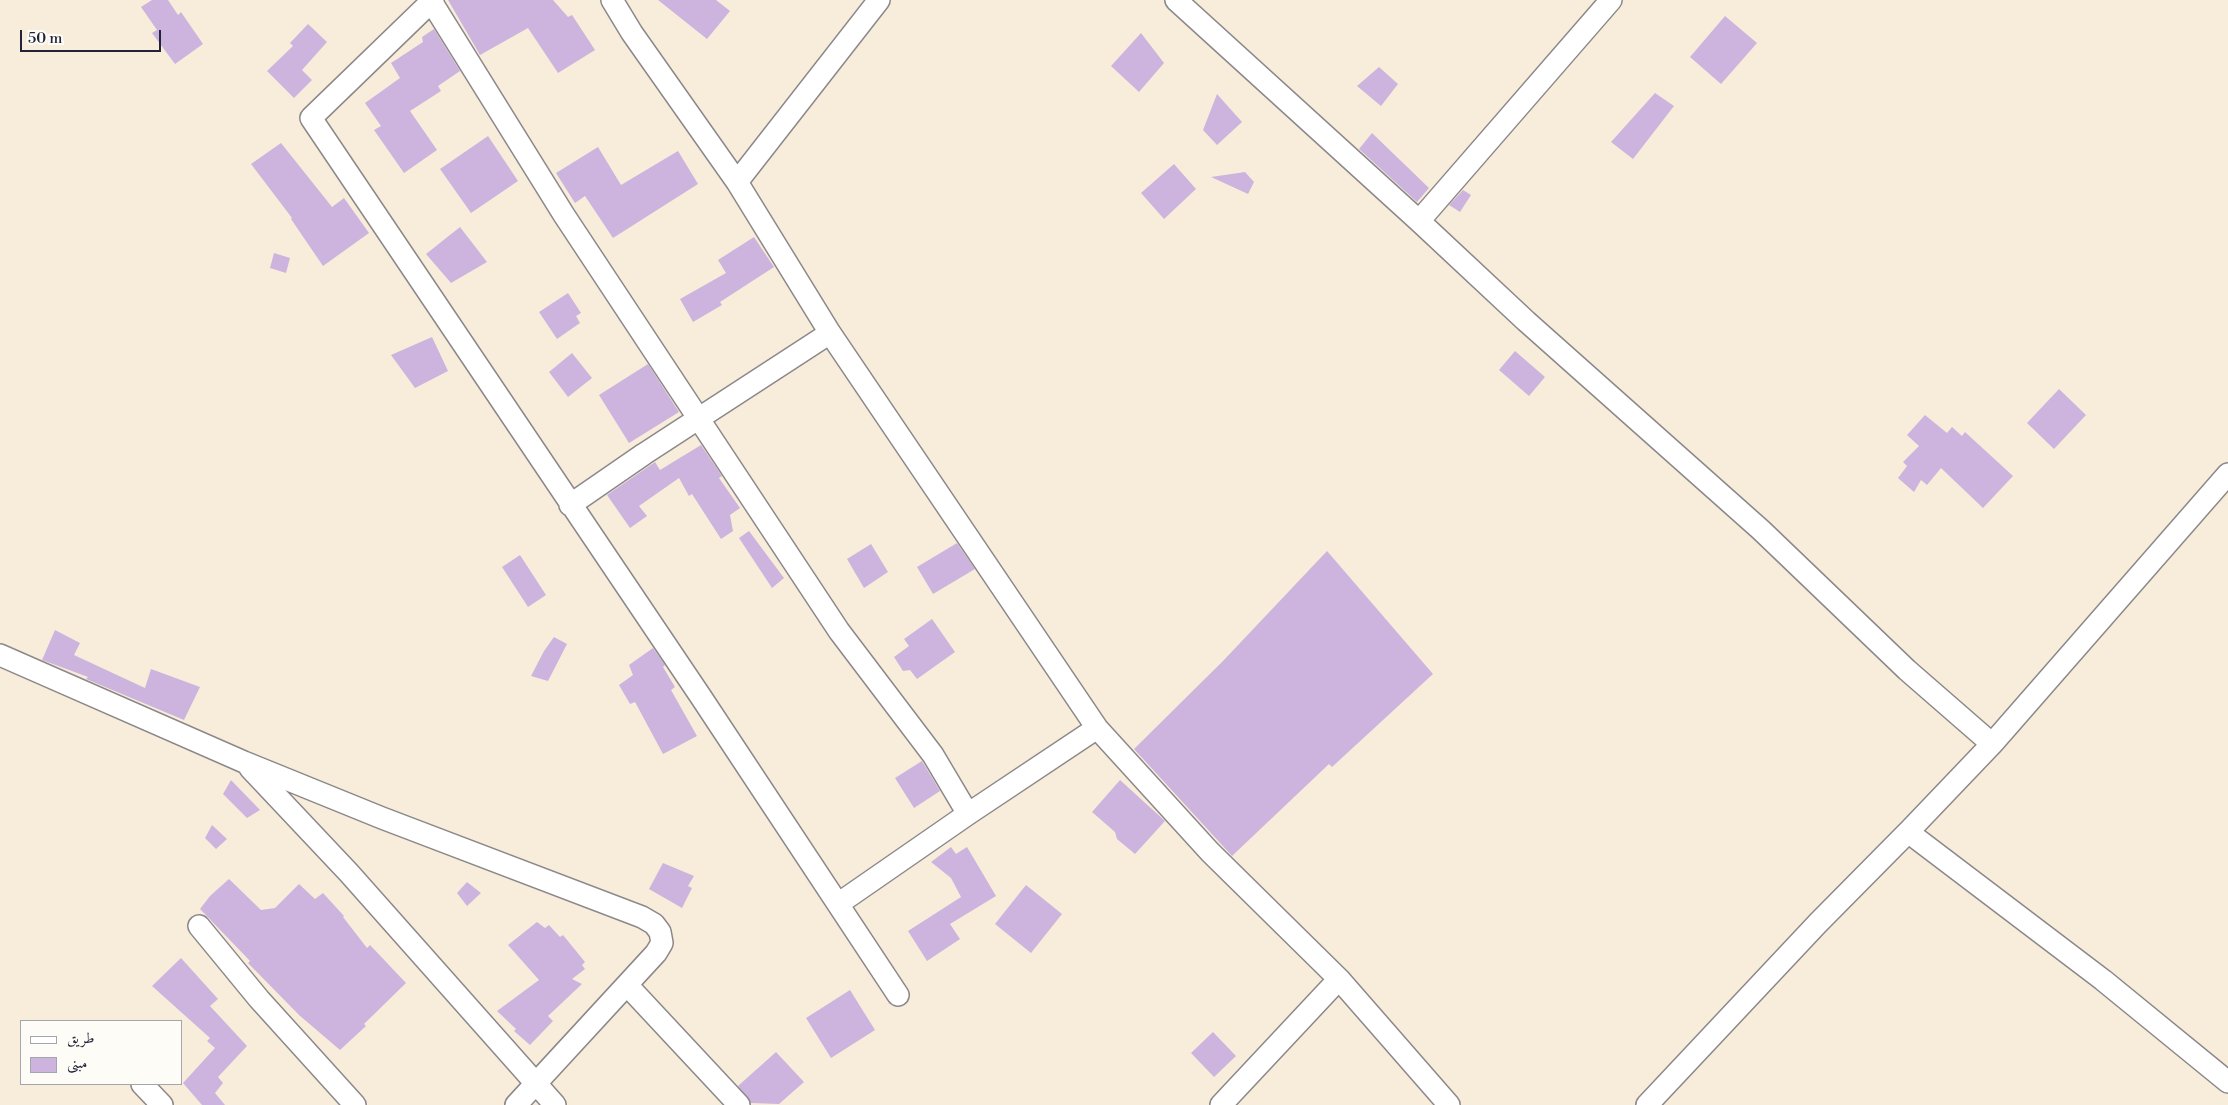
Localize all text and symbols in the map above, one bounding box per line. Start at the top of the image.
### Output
scale bar [22,20,164,52]
text: 50 m [28,29,62,48]
legend [20,1020,182,1085]
text: طريق [67,1029,94,1048]
text: مبنى [67,1054,87,1073]

